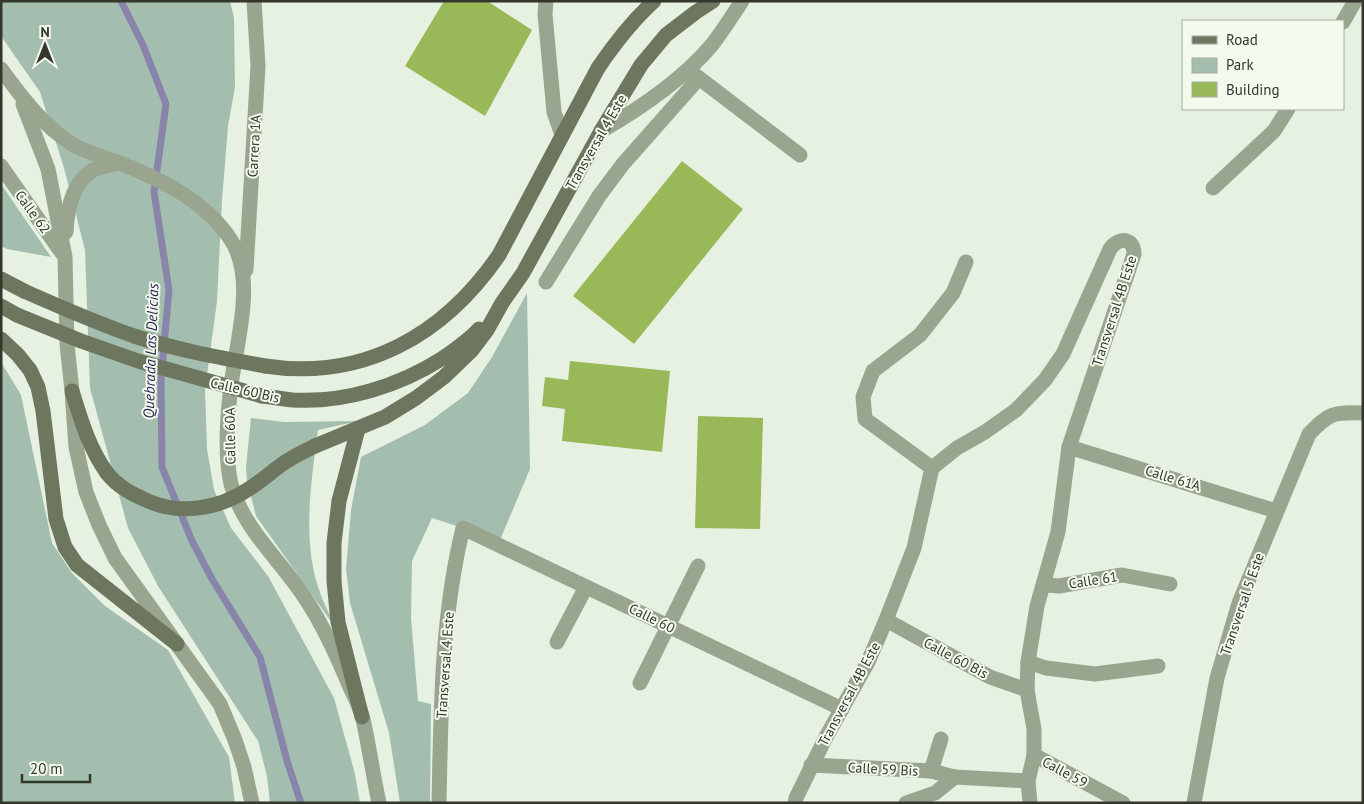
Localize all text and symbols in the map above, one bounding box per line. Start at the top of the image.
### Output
north arrow [20,20,70,70]
legend [1182,20,1344,110]
text: N [40,23,50,41]
text: Road [1226,30,1258,49]
text: Park [1226,55,1254,74]
text: Building [1226,80,1280,99]
street label: Transversal 4 Este [561,91,631,193]
street label: Carrera 1A [243,113,265,178]
street label: Calle 62 [11,187,55,237]
street label: Transversal 4B Este [1088,253,1140,369]
water label: Quebrada Las Delicias [139,283,162,419]
street label: Calle 60 Bis [209,373,281,407]
street label: Calle 60A [220,406,239,465]
street label: Calle 61A [1143,461,1204,495]
street label: Transversal 5 Este [1216,550,1268,658]
street label: Calle 61 [1067,567,1119,593]
street label: Calle 60 [626,599,678,637]
street label: Transversal 4 Este [432,611,458,719]
street label: Calle 60 Bis [921,633,991,683]
street label: Transversal 4B Este [814,639,884,749]
scale bar [22,752,90,784]
street label: Calle 59 [1039,753,1091,791]
street label: Calle 59 Bis [847,758,919,780]
text: 20 m [30,759,63,778]

